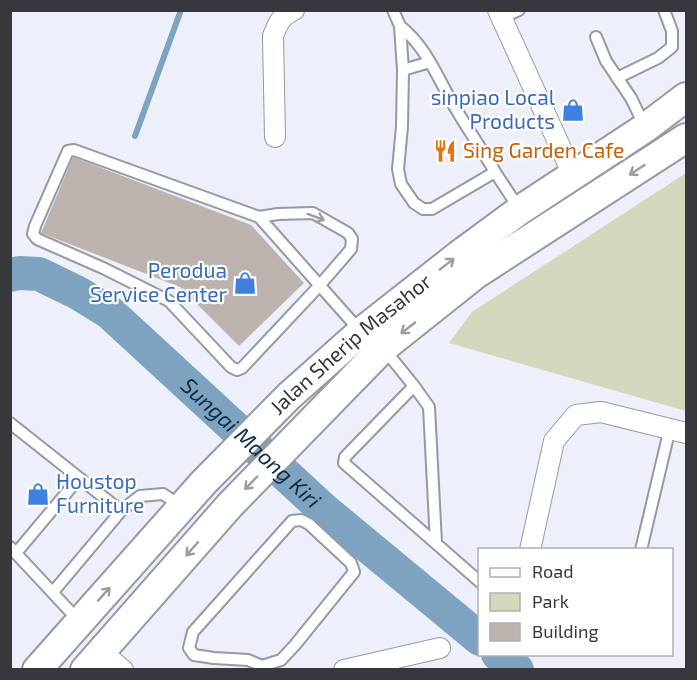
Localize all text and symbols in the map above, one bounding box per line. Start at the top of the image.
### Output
place label: sinpiao Local Products [431,84,556,133]
shop icon: sinpiao Local Products [560,97,586,123]
place label: Sing Garden Cafe [463,137,624,162]
restaurant icon: Sing Garden Cafe [432,138,458,164]
one-way arrow [630,164,646,176]
one-way arrow [307,213,325,224]
place label: Perodua Service Center [90,257,228,306]
one-way arrow [439,258,455,271]
street label: Jalan Sherip Masahor [264,267,436,419]
shop icon: Perodua Service Center [232,270,258,296]
one-way arrow [400,322,416,334]
water label: Sungai Maong Kiri [177,371,327,513]
place label: Houstop Furniture [56,468,144,517]
one-way arrow [243,476,258,491]
shop icon: Houstop Furniture [25,481,51,507]
one-way arrow [185,541,199,556]
legend [478,548,673,656]
text: Road [532,560,573,582]
one-way arrow [97,587,111,602]
text: Park [532,590,569,612]
text: Building [532,620,599,642]

